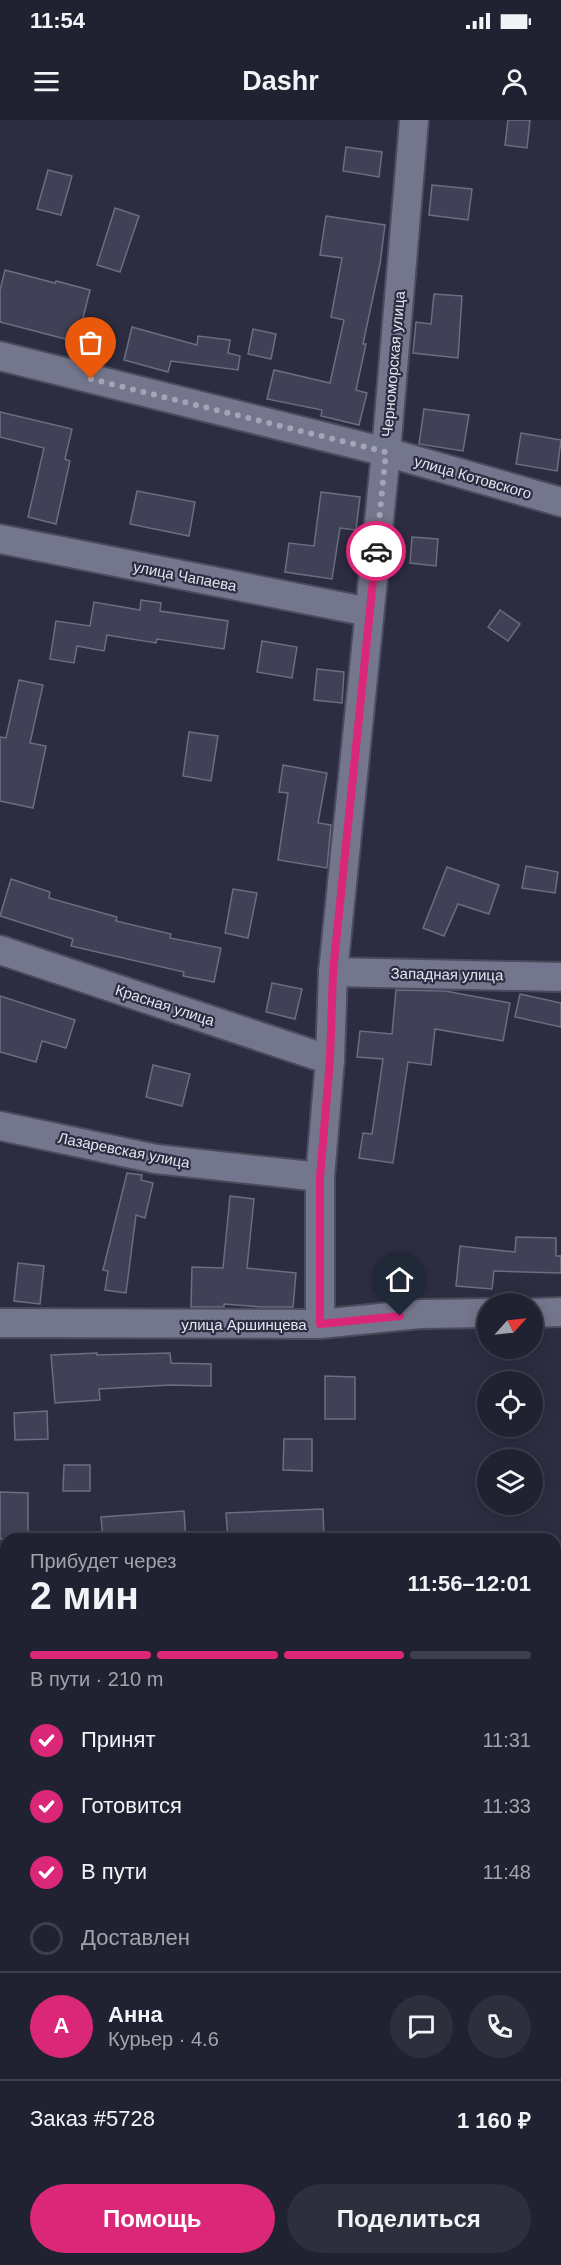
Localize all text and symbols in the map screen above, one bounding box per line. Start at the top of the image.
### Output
text: 11:54 [30,8,85,33]
icon: menu [30,65,63,98]
icon: person [498,65,531,98]
text: Dashr [242,66,319,96]
street label: Черноморская улица [378,290,408,438]
pin [65,317,116,379]
icon: bag [74,326,107,359]
street label: улица Котовского [412,452,534,502]
courier [346,521,406,581]
icon: car [360,535,393,568]
street label: улица Чапаева [132,558,239,594]
street label: Западная улица [390,965,504,983]
street label: Красная улица [113,981,217,1029]
street label: Лазаревская улица [57,1129,192,1171]
pin [374,1254,425,1316]
icon: home [383,1263,416,1296]
north arrow [477,1293,543,1359]
map controls [477,1293,543,1515]
street label: улица Аршинцева [181,1316,307,1333]
button: locate [477,1371,543,1437]
button: layers [477,1449,543,1515]
text: Прибудет через [30,1550,176,1572]
text: 11:56–12:01 [407,1571,531,1596]
text: 2 мин [30,1574,139,1617]
text: В пути · 210 m [30,1668,163,1690]
icon: check [30,1724,63,1757]
text: Принят [81,1727,155,1752]
text: 11:31 [482,1729,531,1751]
icon: check [30,1790,63,1823]
text: Готовится [81,1793,182,1818]
text: 11:33 [482,1795,531,1817]
icon: check [30,1856,63,1889]
text: В пути [81,1859,147,1884]
text: 11:48 [482,1861,531,1883]
text: Доставлен [81,1925,190,1950]
button: chat [390,1995,453,2058]
button: phone [468,1995,531,2058]
text: Анна [108,2002,163,2027]
text: А [54,2013,69,2038]
text: Курьер · 4.6 [108,2028,219,2050]
text: Заказ #5728 [30,2106,155,2131]
text: 1 160 ₽ [457,2108,531,2133]
button: Помощь [30,2184,275,2253]
button: Поделиться [287,2184,531,2253]

